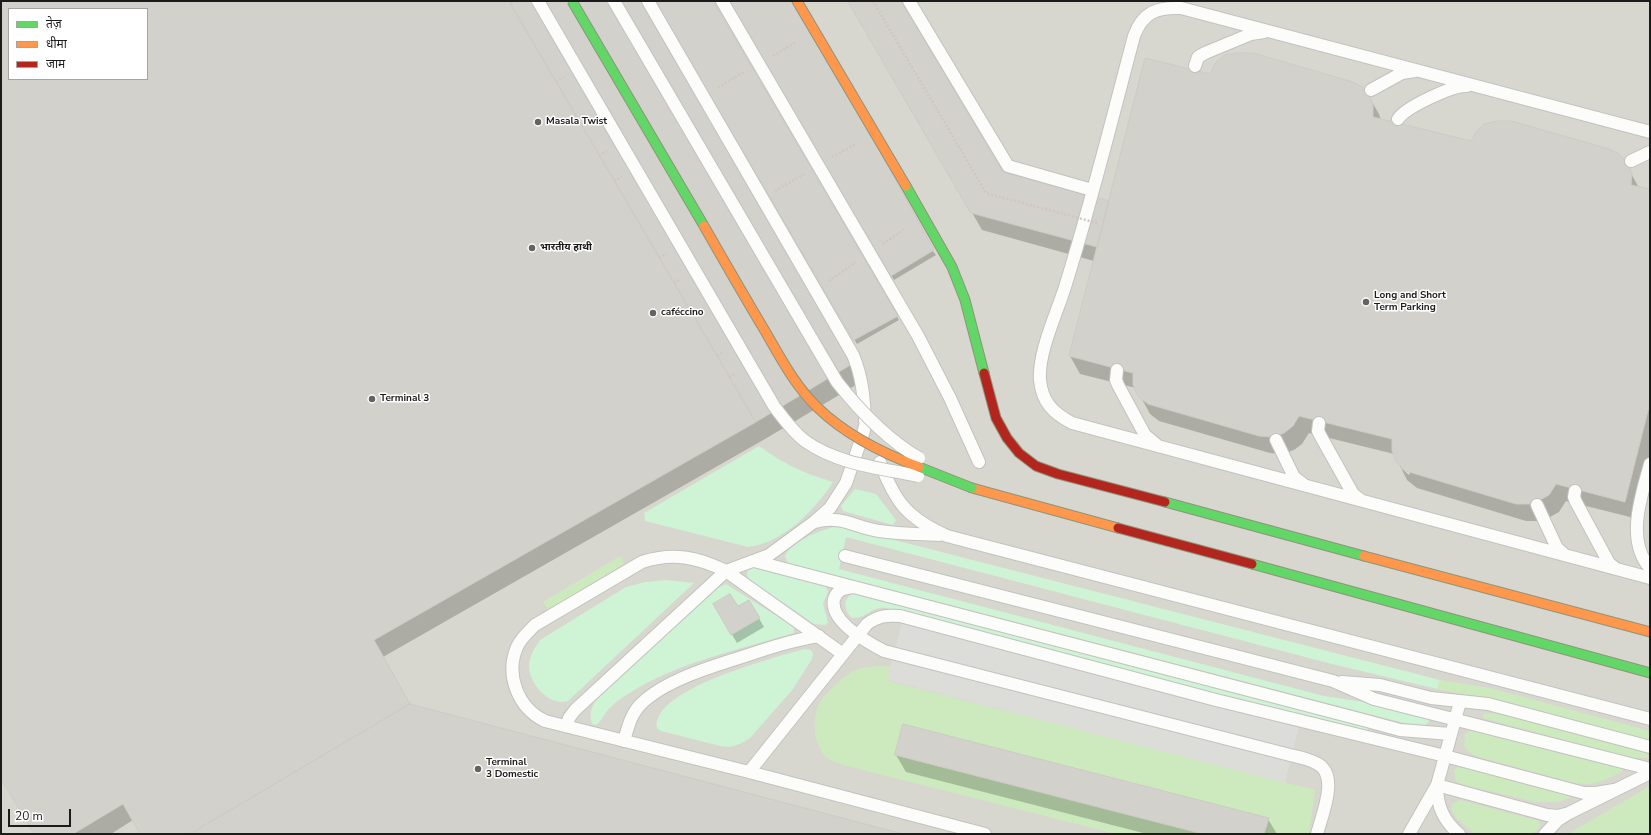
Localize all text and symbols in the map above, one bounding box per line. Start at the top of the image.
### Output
legend [8,8,148,80]
text: तेज़ [46,16,62,32]
text: धीमा [46,36,67,52]
text: जाम [46,56,65,72]
place label: Masala Twist [546,116,607,128]
marker: Masala Twist [533,117,543,127]
place label: भारतीय हाथी [540,242,592,254]
marker: भारतीय हाथी [527,243,537,253]
place label: Long and Short Term Parking [1374,290,1446,314]
marker: Long and Short Term Parking [1361,297,1371,307]
place label: caféccino [661,307,704,319]
marker: caféccino [648,308,658,318]
place label: Terminal 3 [380,393,429,405]
marker: Terminal 3 [367,394,377,404]
place label: Terminal 3 Domestic [486,757,538,780]
marker: Terminal 3 Domestic [473,764,483,774]
scale bar [10,801,73,827]
text: 20 m [15,808,43,824]

